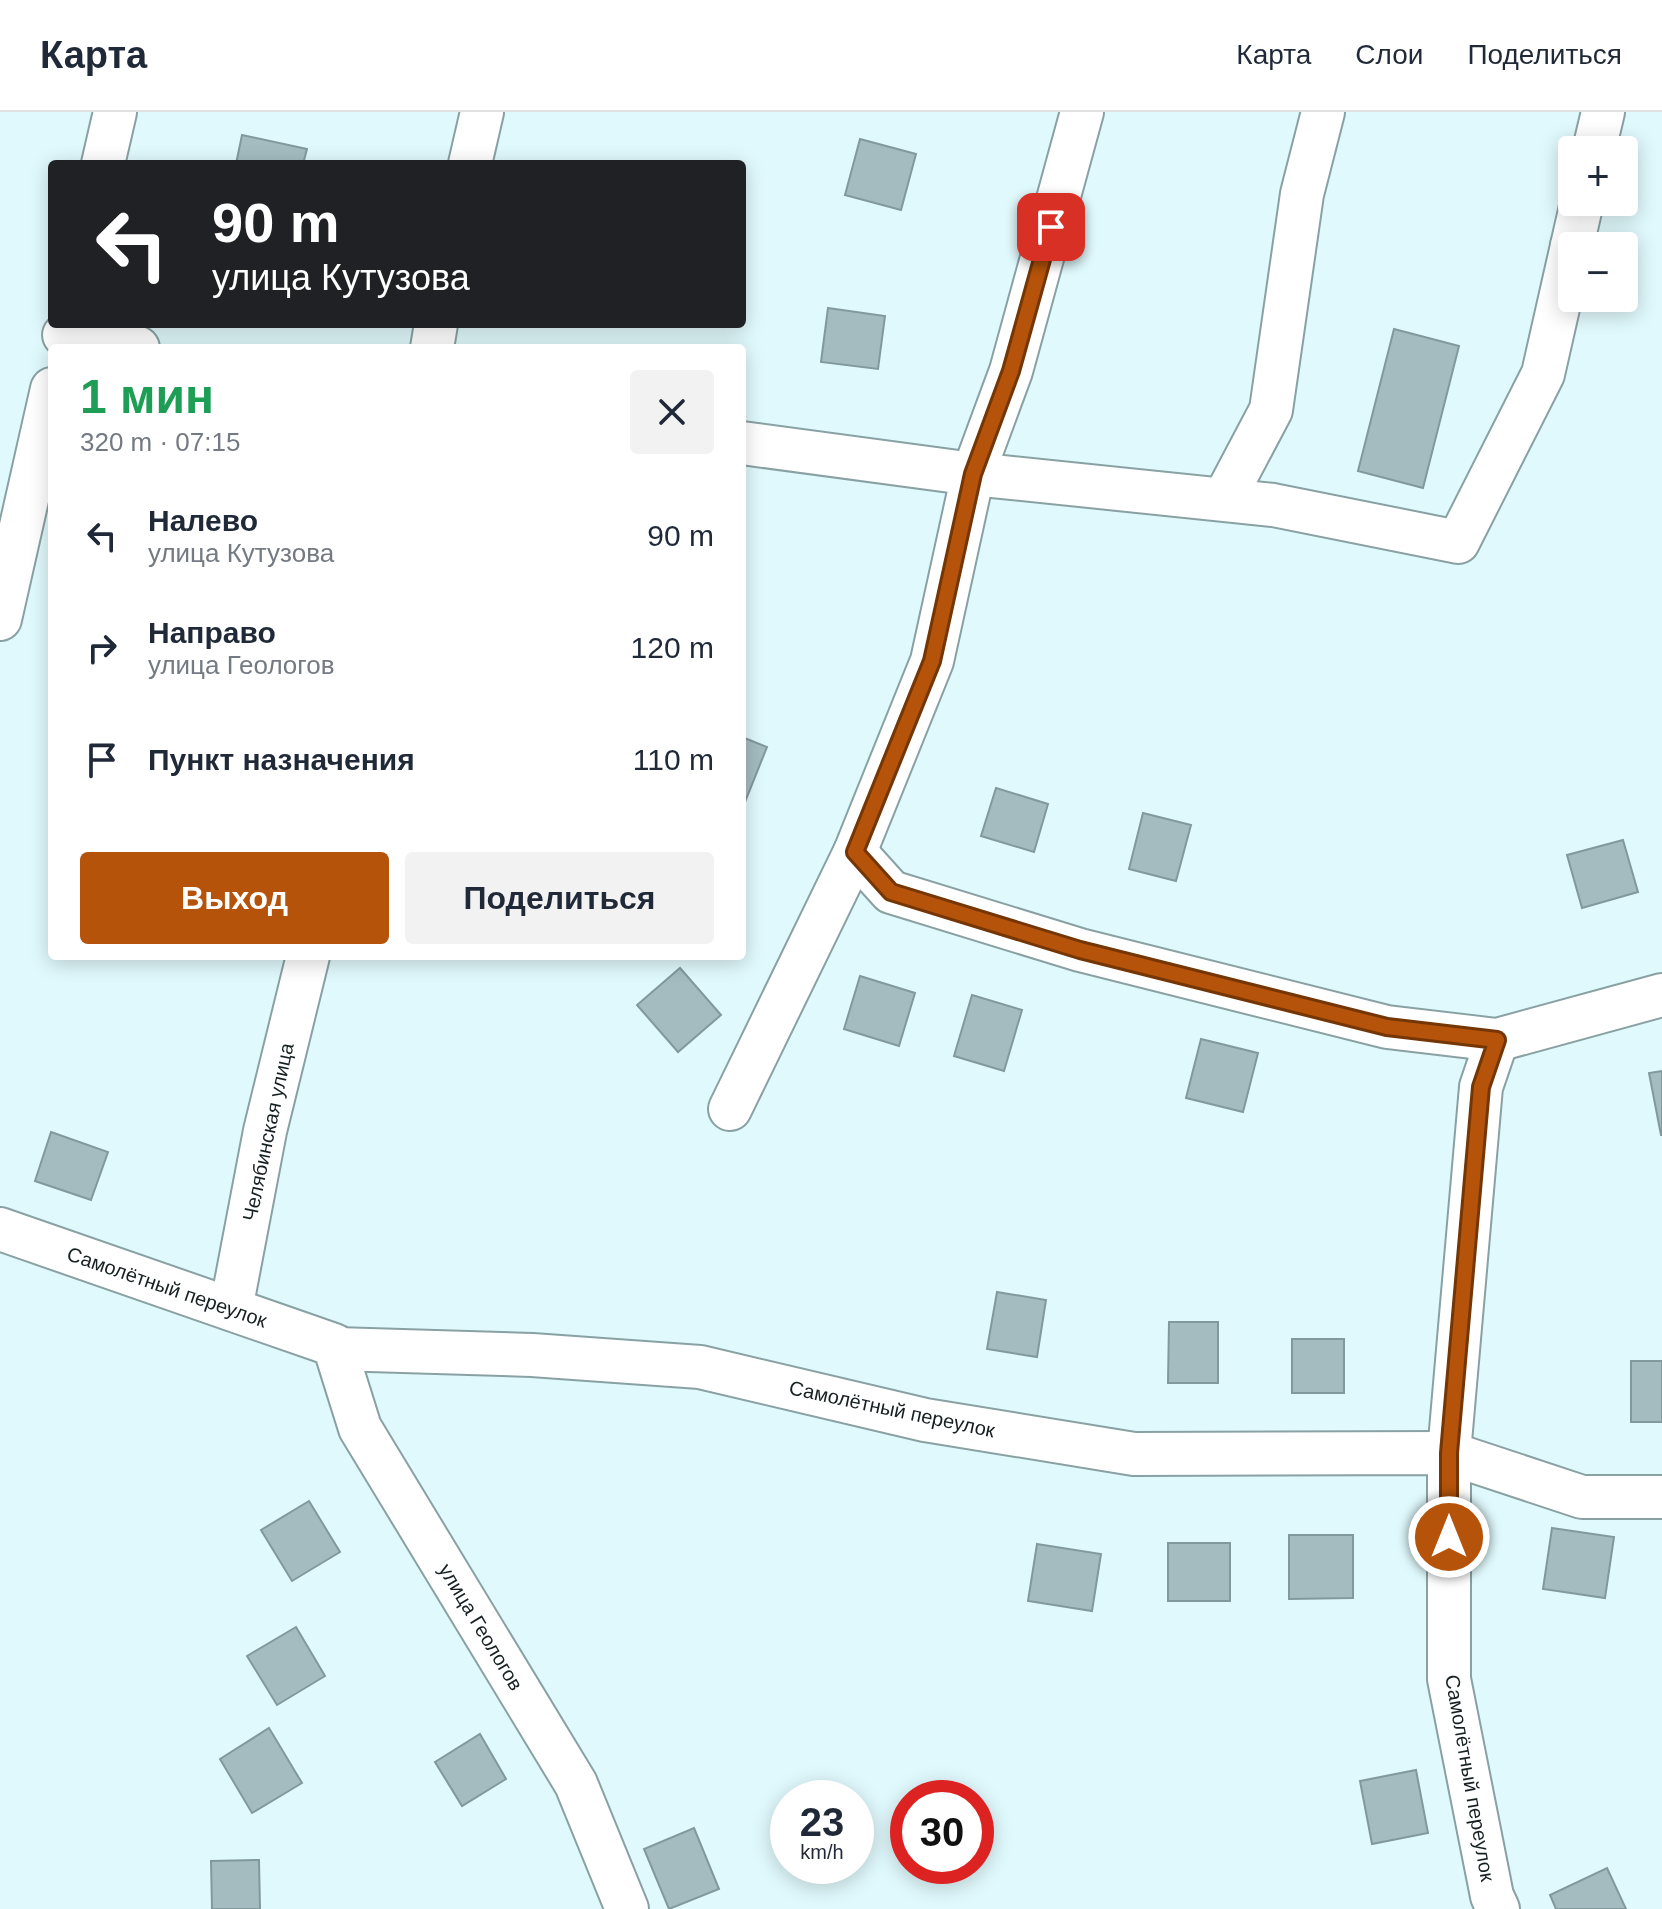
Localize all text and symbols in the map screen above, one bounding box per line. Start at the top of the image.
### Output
text: Карта [40,34,147,76]
text: Карта [1236,39,1311,70]
text: Слои [1355,39,1423,70]
text: Поделиться [1467,39,1622,70]
map controls [1558,136,1638,312]
button: + [1558,136,1638,216]
text: 90 m [212,191,340,254]
icon: left [80,192,184,296]
pin [1017,193,1085,261]
icon: arrive [1029,205,1073,249]
button: − [1558,232,1638,312]
text: улица Кутузова [212,257,470,298]
text: 1 мин [80,370,214,423]
button: close [630,370,714,454]
text: 320 m · 07:15 [80,427,240,457]
text: Налево [148,504,258,537]
icon: left [80,514,124,558]
text: 90 m [647,519,714,552]
text: улица Кутузова [148,538,334,568]
text: Направо [148,616,276,649]
icon: right [80,626,124,670]
text: 120 m [631,631,714,664]
text: улица Геологов [148,650,335,680]
icon: arrive [80,738,124,782]
text: Пункт назначения [148,743,415,776]
text: 110 m [633,743,714,776]
button: Выход [80,852,389,944]
button: Поделиться [405,852,714,944]
street label: Челябинская улица [238,1040,298,1223]
street label: Самолётный переулок [64,1242,270,1332]
street label: Самолётный переулок [787,1376,997,1442]
position arrow [1407,1495,1491,1579]
street label: улица Геологов [435,1560,527,1694]
street label: Самолётный переулок [1441,1673,1499,1883]
speed limit sign: 30 [890,1780,994,1884]
text: 23 [800,1800,844,1844]
text: km/h [800,1841,844,1863]

